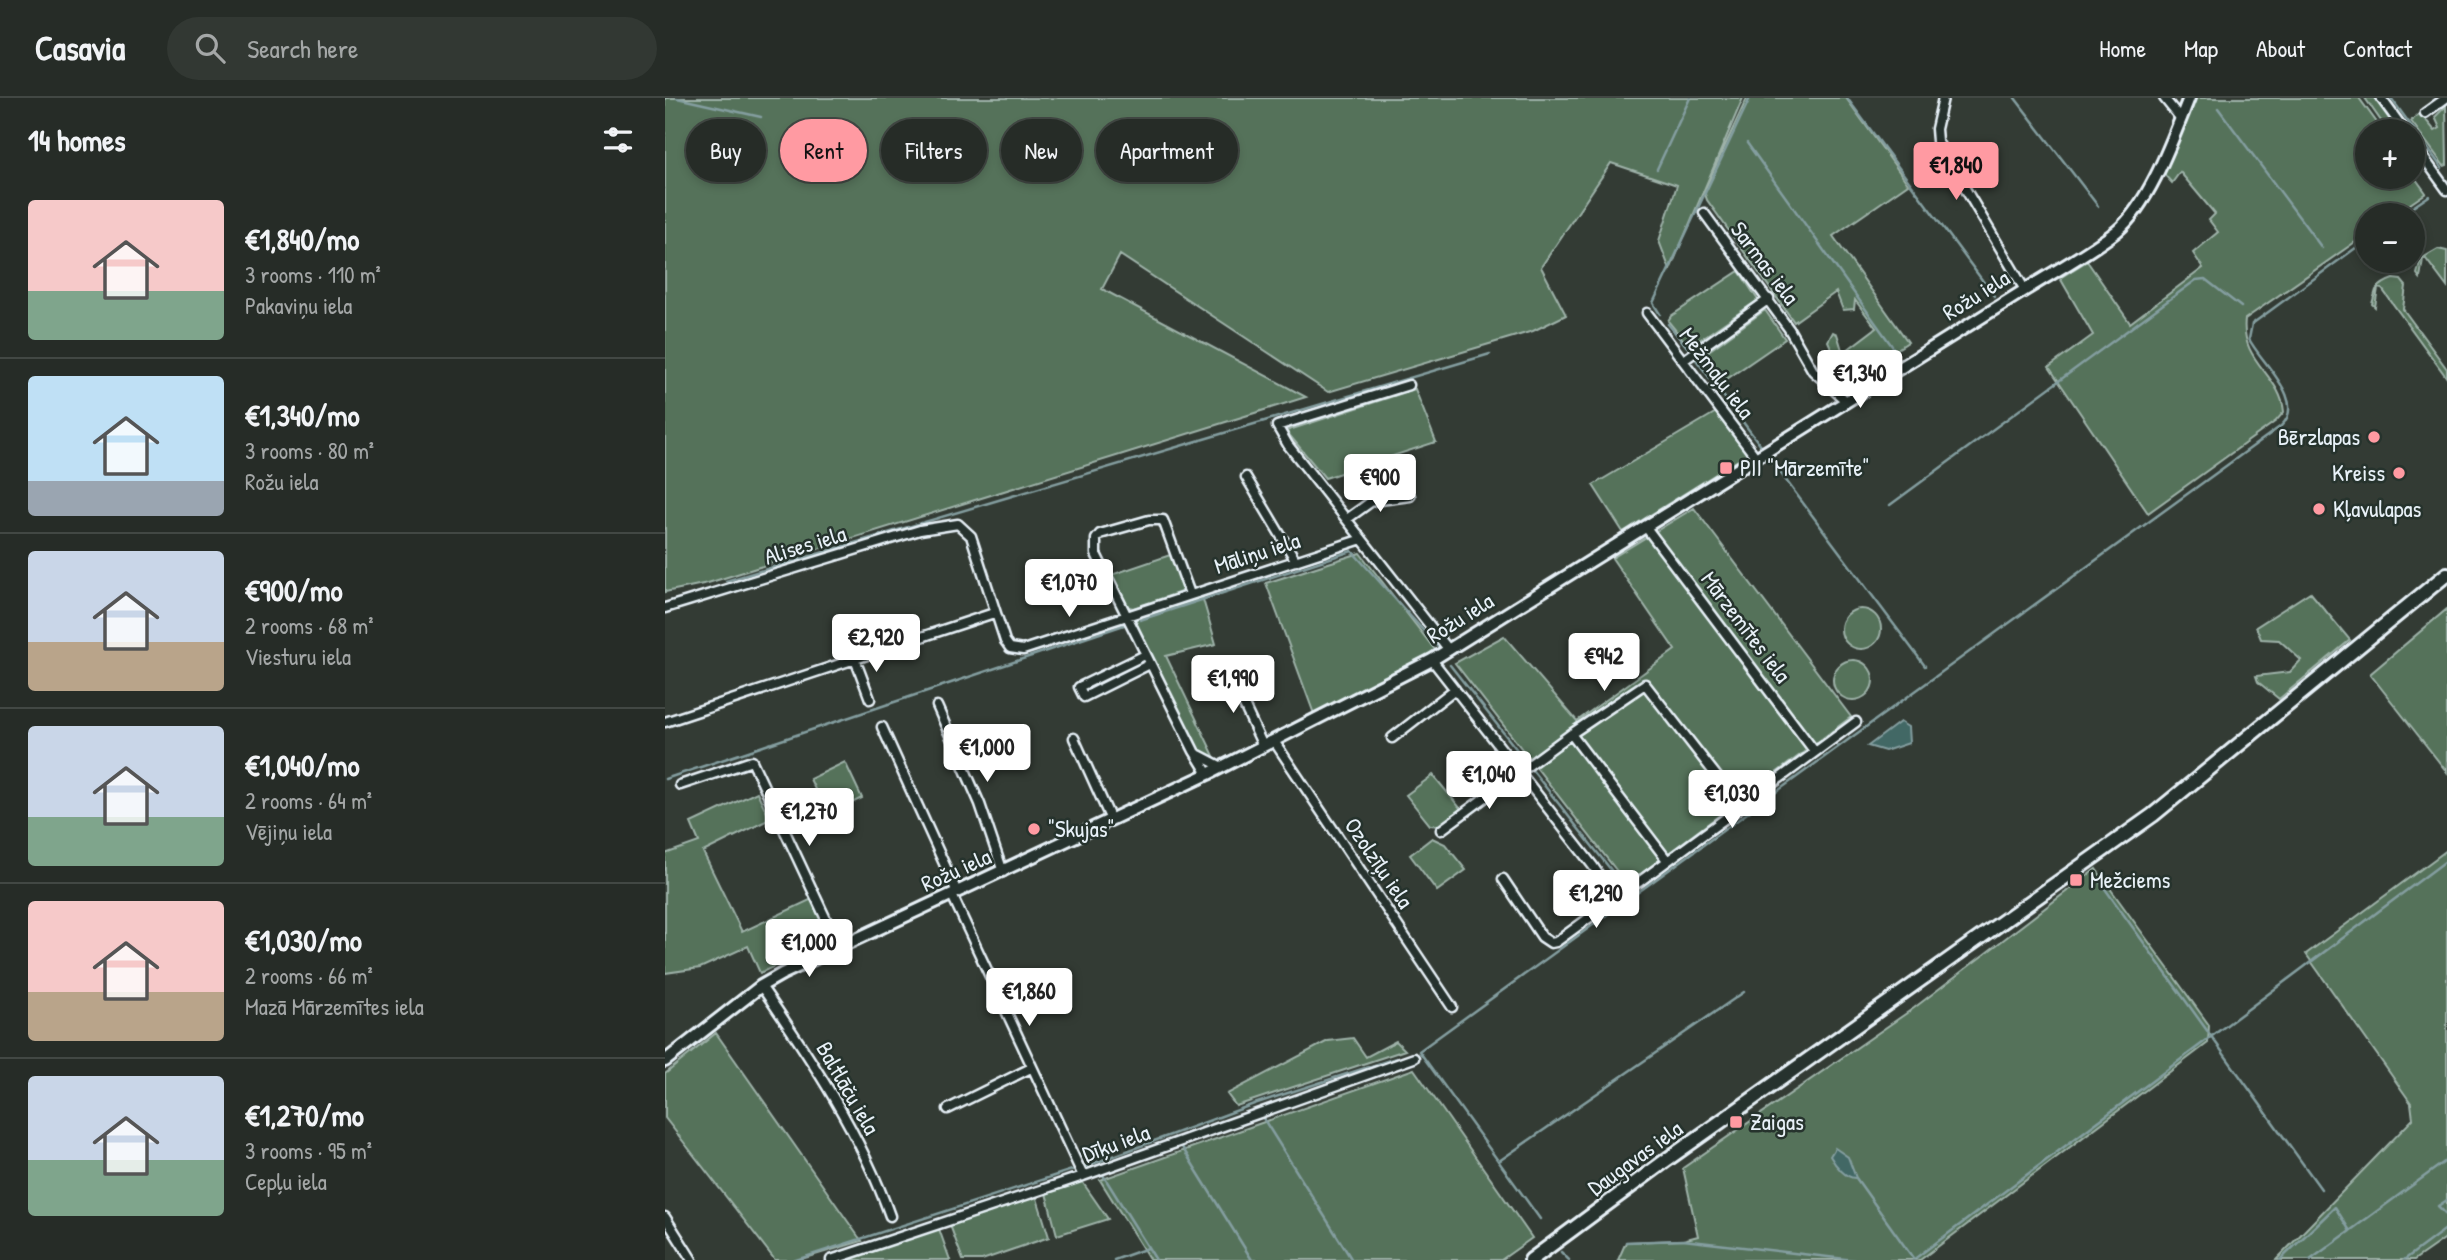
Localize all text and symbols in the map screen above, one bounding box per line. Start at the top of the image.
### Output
search box [167,17,657,80]
text: Casavia [35,26,125,70]
icon: search [191,29,229,67]
text: Search here [247,31,358,66]
text: Home [2099,32,2146,64]
text: Map [2184,32,2218,64]
text: About [2256,32,2305,64]
text: Contact [2343,32,2412,64]
chip: Buy [686,119,766,182]
chip: Rent [780,119,867,182]
chip: Filters [881,119,987,182]
chip: New [1001,119,1082,182]
chip: Apartment [1096,119,1238,182]
map controls [2355,119,2425,273]
button: + [2355,119,2425,189]
text: 14 homes [28,120,126,160]
icon: filters [599,121,637,159]
pin: €1,840 [1899,142,2013,202]
text: €1,840 [1930,149,1982,180]
button: − [2355,203,2425,273]
street label: Sarmas iela [1724,215,1807,311]
text: €1,840/mo [245,219,359,259]
icon: home [84,228,168,312]
text: 3 rooms · 110 m² [245,259,381,290]
street label: Rožu iela [1936,262,2015,327]
text: Pakaviņu iela [245,290,352,321]
street label: Mežmaļu iela [1673,320,1762,425]
pin: €1,340 [1803,350,1917,410]
text: €1,340 [1833,357,1887,388]
text: €1,340/mo [245,395,360,435]
icon: home [84,404,168,488]
place label: Bērzlapas [2278,421,2360,452]
marker: Bērzlapas [2366,429,2382,445]
text: 3 rooms · 80 m² [245,435,374,466]
place label: PII "Mārzemīte" [1740,452,1870,483]
pin: €900 [1339,454,1421,514]
place label: Kreiss [2332,457,2385,488]
marker: PII "Mārzemīte" [1718,460,1734,476]
text: €900 [1360,461,1400,492]
marker: Kreiss [2391,465,2407,481]
text: Rožu iela [245,466,319,497]
place label: Kļavulapas [2333,493,2422,524]
marker: Kļavulapas [2311,501,2327,517]
street label: Alises iela [760,517,850,572]
street label: Māliņu iela [1210,524,1304,581]
pin: €1,070 [1012,560,1126,619]
street label: Mārzemītes iela [1694,565,1798,689]
text: €1,070 [1041,566,1097,597]
text: €900/mo [245,570,343,610]
icon: home [84,579,168,663]
street label: Rožu iela [1420,585,1499,650]
text: 2 rooms · 68 m² [245,610,373,641]
pin: €2,920 [819,614,933,674]
text: €2,920 [848,621,904,652]
pin: €942 [1563,634,1645,693]
text: €942 [1585,640,1623,671]
text: Viesturu iela [245,641,351,672]
pin: €1,990 [1176,656,1290,715]
text: €1,990 [1207,662,1259,693]
pin: €1,000 [930,724,1044,784]
text: €1,000 [960,731,1014,762]
text: €1,040/mo [245,745,360,785]
pin: €1,040 [1432,752,1546,811]
icon: home [84,754,168,838]
text: €1,040 [1462,758,1516,789]
pin: €1,030 [1675,770,1789,830]
text: €1,030 [1705,777,1759,808]
text: 2 rooms · 64 m² [245,785,372,816]
pin: €1,270 [752,788,866,848]
text: €1,270 [781,795,837,826]
street label: Ozolzīļu iela [1338,811,1421,914]
place label: "Skujas" [1048,813,1115,844]
text: Vējiņu iela [245,816,332,847]
marker: "Skujas" [1026,821,1042,837]
street label: Rožu iela [916,840,996,899]
place label: Mežciems [2090,864,2171,895]
pin: €1,290 [1539,870,1653,930]
marker: Mežciems [2068,872,2084,888]
text: €1,290 [1569,877,1623,908]
text: €1,030/mo [245,920,362,960]
pin: €1,000 [752,920,866,979]
text: €1,000 [782,926,836,957]
icon: home [84,929,168,1013]
text: 2 rooms · 66 m² [245,960,373,991]
pin: €1,860 [972,968,1086,1028]
text: €1,860 [1002,975,1056,1006]
text: Mazā Mārzemītes iela [245,991,424,1022]
street label: Baltlāču iela [809,1036,888,1140]
text: €1,270/mo [245,1095,364,1135]
icon: home [84,1104,168,1188]
place label: Zaigas [1750,1106,1804,1137]
street label: Daugavas iela [1581,1113,1688,1203]
marker: Zaigas [1728,1114,1744,1130]
street label: Dīķu iela [1078,1116,1154,1169]
text: 3 rooms · 95 m² [245,1135,372,1166]
text: Cepļu iela [245,1166,327,1197]

